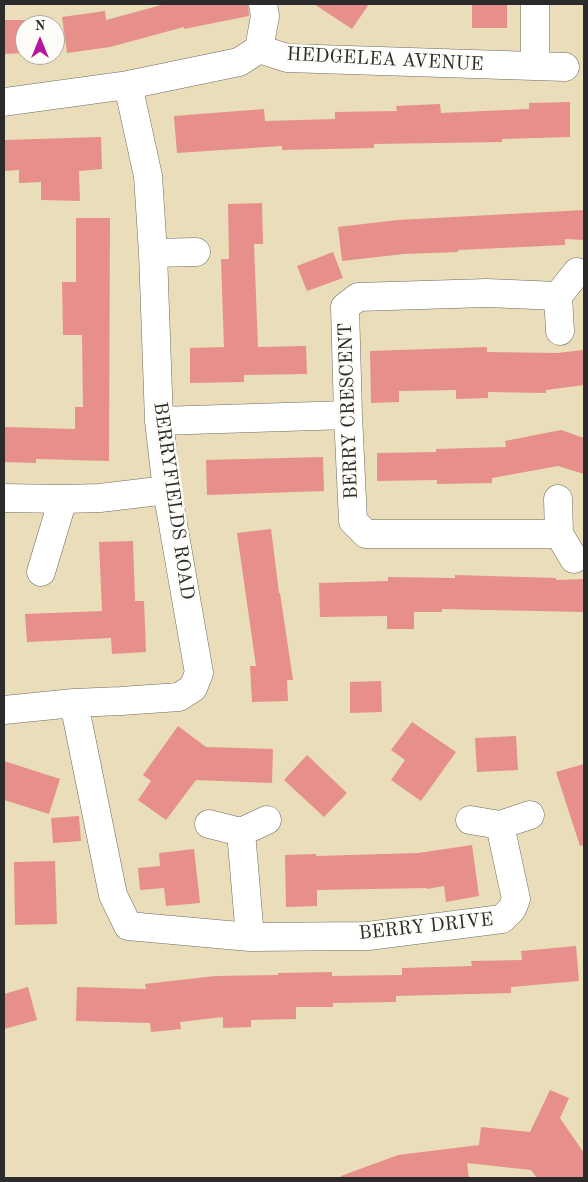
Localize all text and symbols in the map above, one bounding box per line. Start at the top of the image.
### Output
north arrow [15,15,65,65]
text: N [35,19,45,33]
street label: HEDGELEA AVENUE [286,43,484,77]
street label: BERRY CRESCENT [335,322,363,500]
street label: BERRYFIELDS ROAD [148,401,198,601]
street label: BERRY DRIVE [357,909,495,945]

